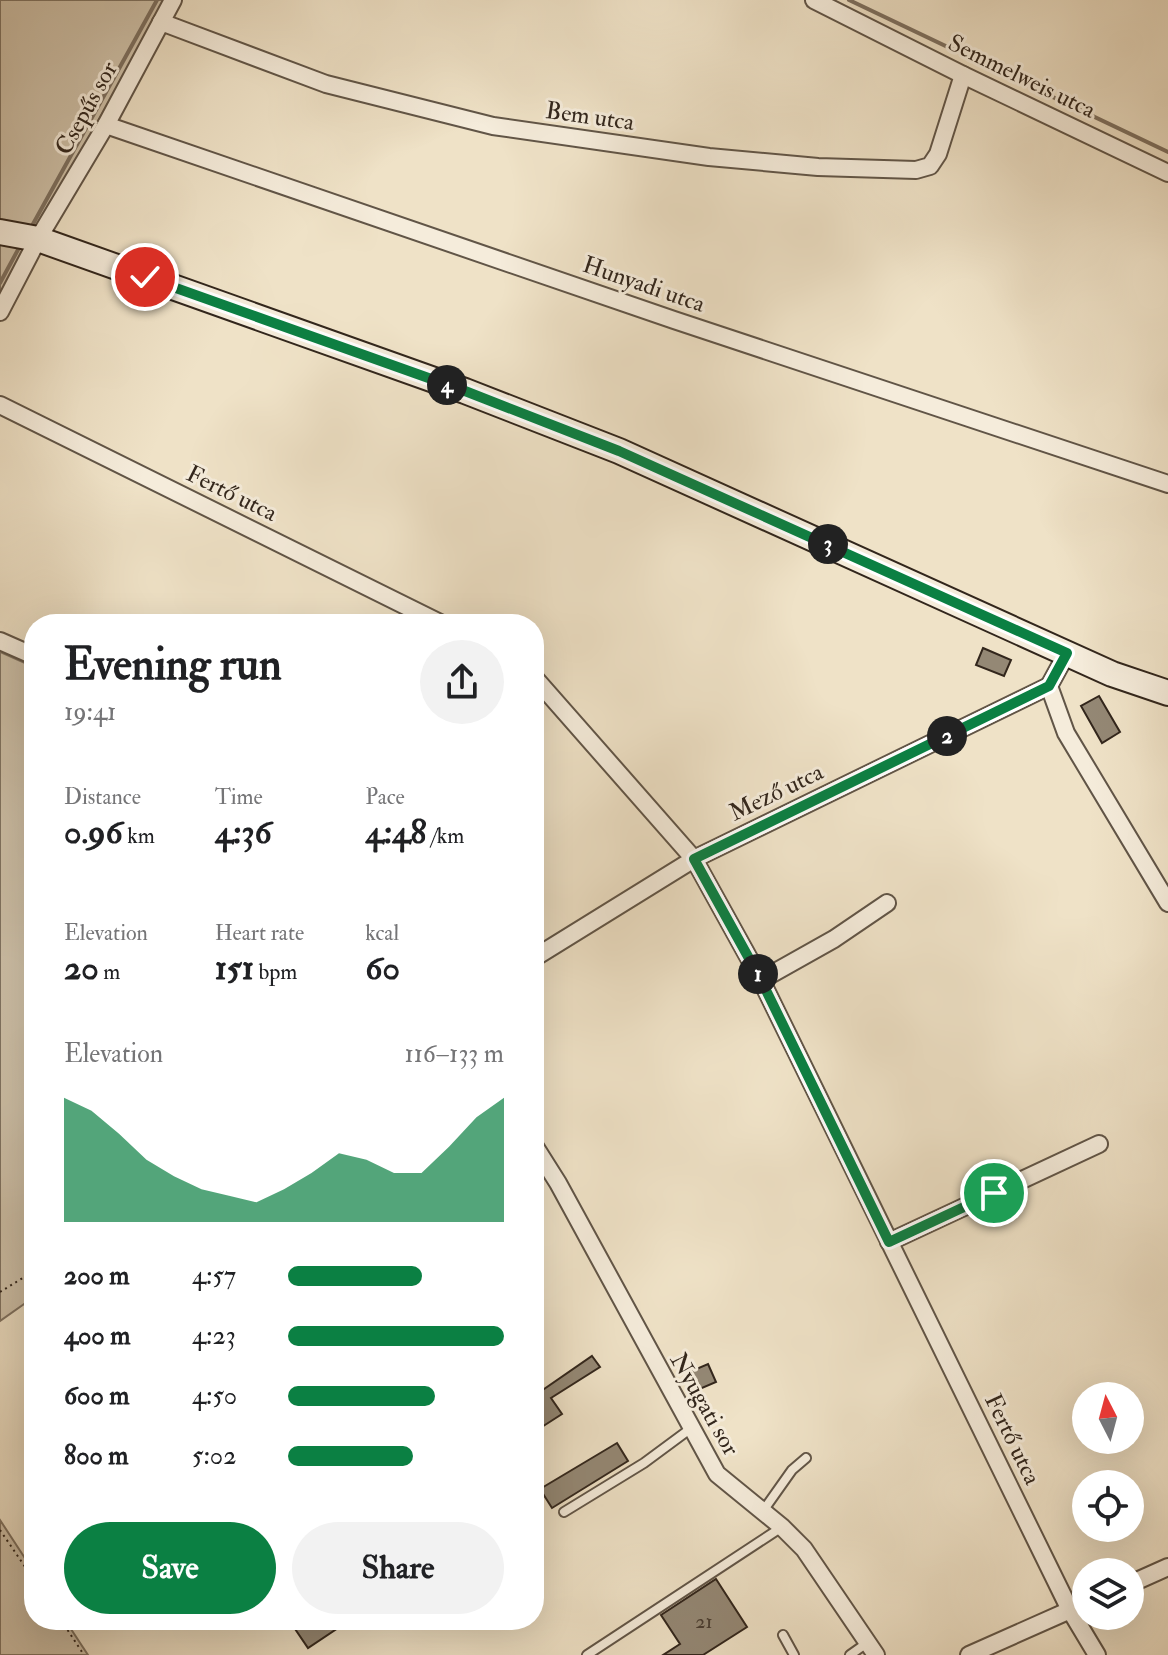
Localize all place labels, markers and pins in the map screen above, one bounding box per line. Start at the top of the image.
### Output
pin [111,243,179,311]
pin: 4 [427,365,467,405]
pin: 3 [808,524,848,564]
pin: 2 [927,716,967,756]
pin: 1 [738,954,778,994]
pin [960,1159,1028,1227]

